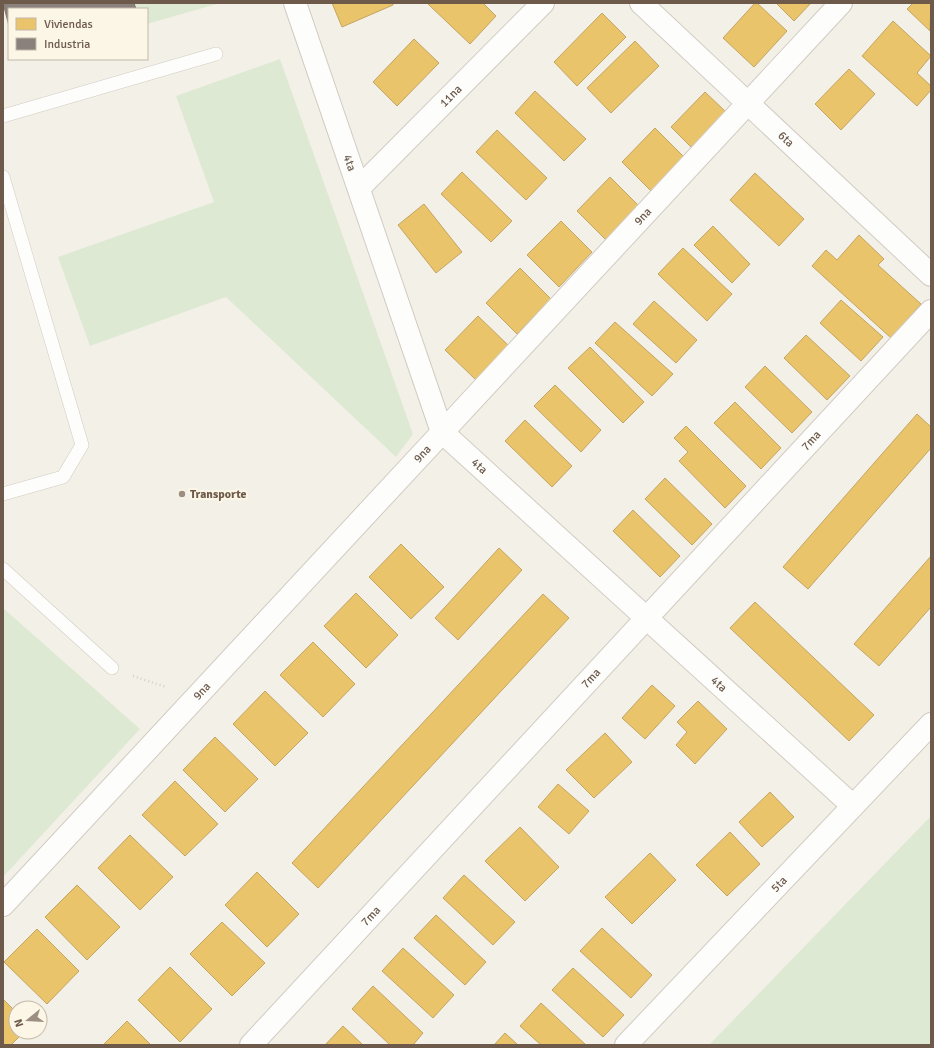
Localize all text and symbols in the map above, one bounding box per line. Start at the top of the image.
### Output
legend [8,8,148,60]
text: Viviendas [44,17,93,32]
text: Industria [44,37,90,52]
street label: 11na [437,82,465,111]
street label: 6ta [775,128,797,151]
street label: 4ta [339,153,359,173]
street label: 9na [631,205,655,229]
street label: 7ma [798,428,824,454]
street label: 9na [411,442,435,466]
street label: 4ta [468,455,490,478]
place label: Transporte [190,487,247,502]
marker: Transporte [177,489,187,499]
street label: 7ma [578,665,604,692]
street label: 4ta [707,673,730,696]
street label: 9na [190,679,214,704]
street label: 5ta [768,873,790,896]
street label: 7ma [358,903,384,929]
north arrow [8,1000,48,1040]
text: N [12,1017,26,1029]

